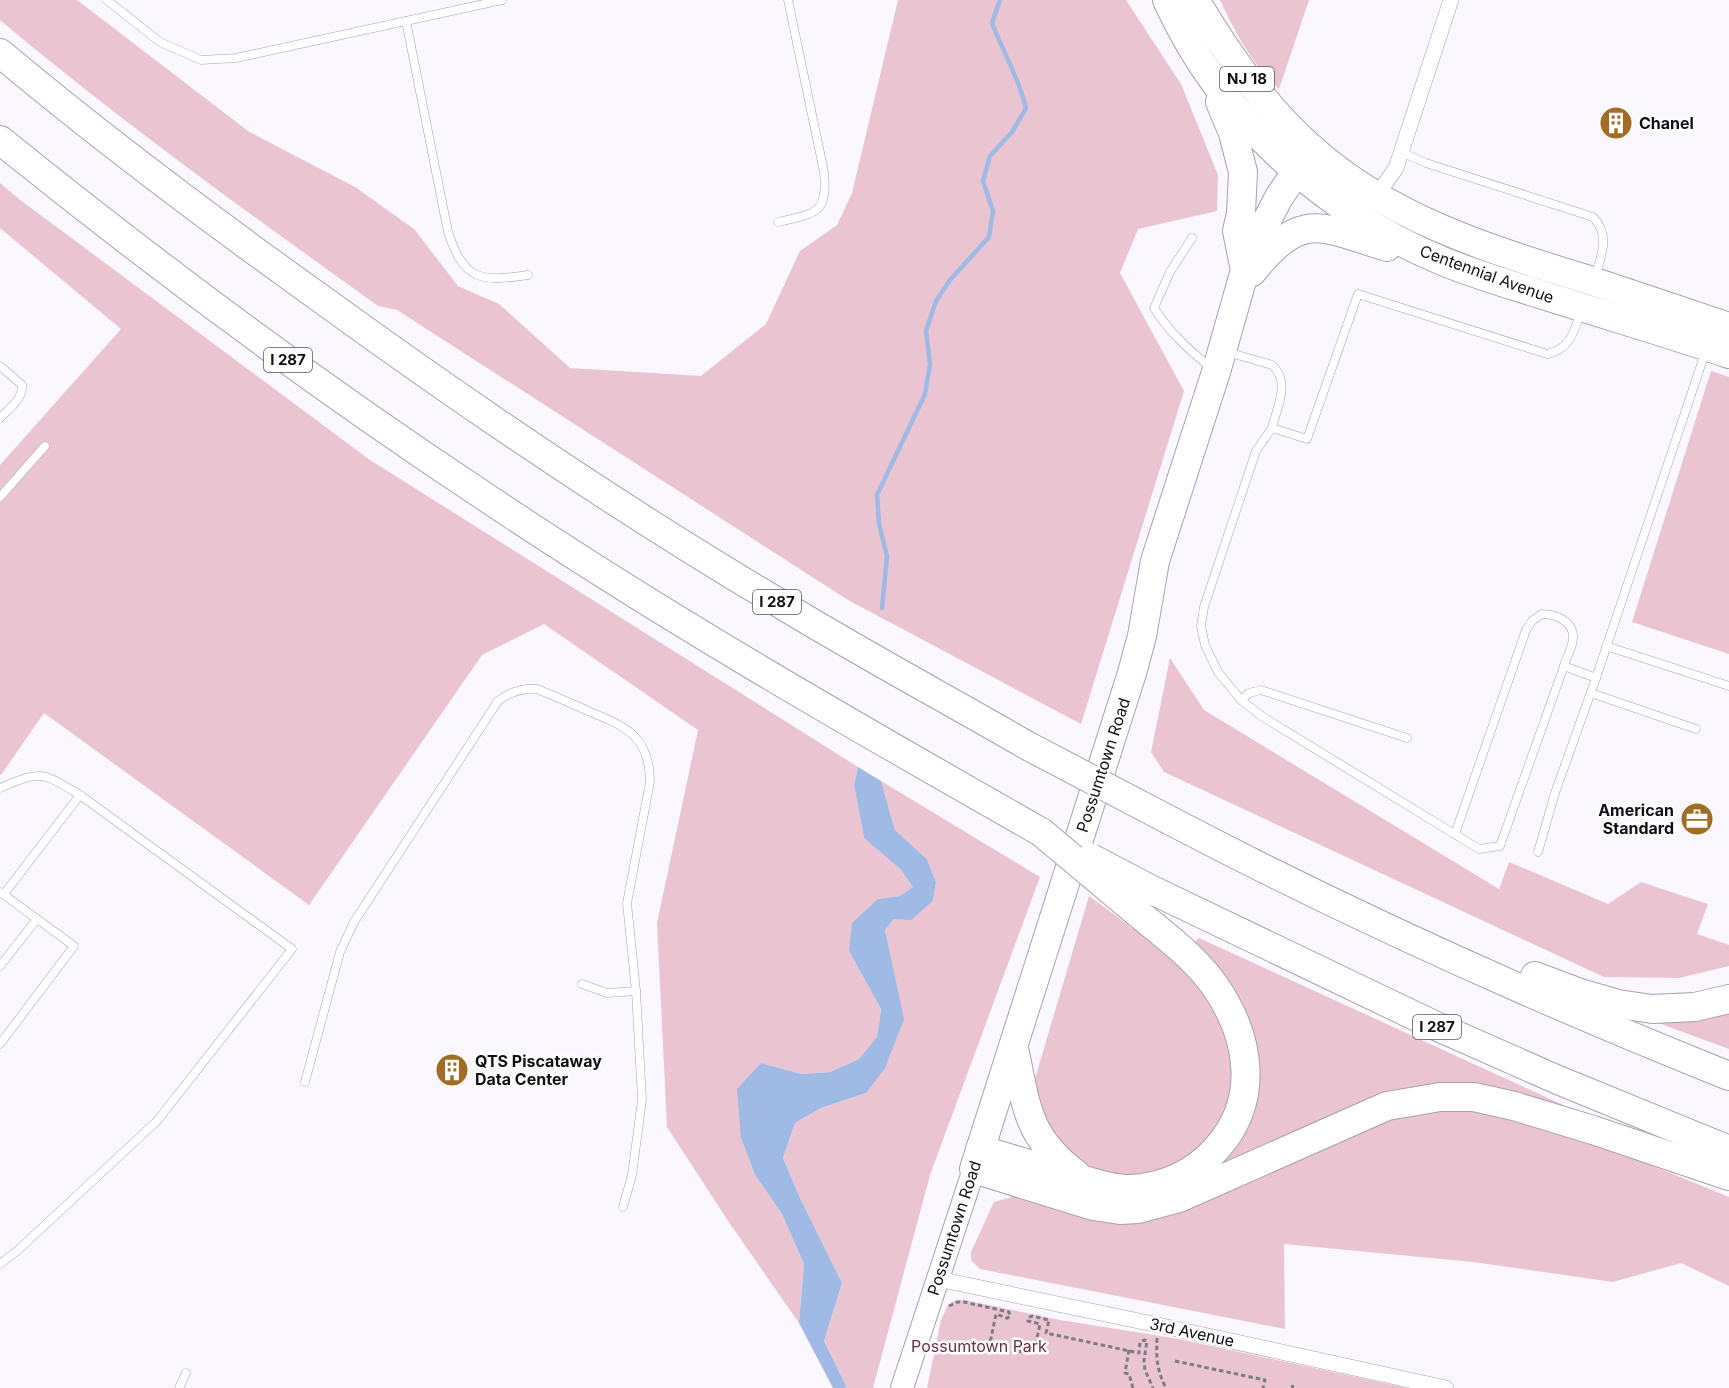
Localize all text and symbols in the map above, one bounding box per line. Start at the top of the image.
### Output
road number: NJ 18 [1220,67,1274,91]
building icon: Chanel [1598,105,1634,141]
place label: Chanel [1639,113,1694,133]
street label: Centennial Avenue [1417,240,1557,308]
road number: I 287 [264,348,312,372]
road number: I 287 [753,590,801,614]
street label: Possumtown Road [1072,695,1134,835]
place label: American Standard [1598,800,1674,838]
office icon: American Standard [1679,801,1715,837]
road number: I 287 [1413,1015,1461,1039]
place label: QTS Piscataway Data Center [475,1051,602,1089]
building icon: QTS Piscataway Data Center [434,1052,470,1088]
street label: Possumtown Road [923,1158,985,1298]
street label: 3rd Avenue [1148,1313,1236,1351]
park label: Possumtown Park [911,1336,1047,1356]

